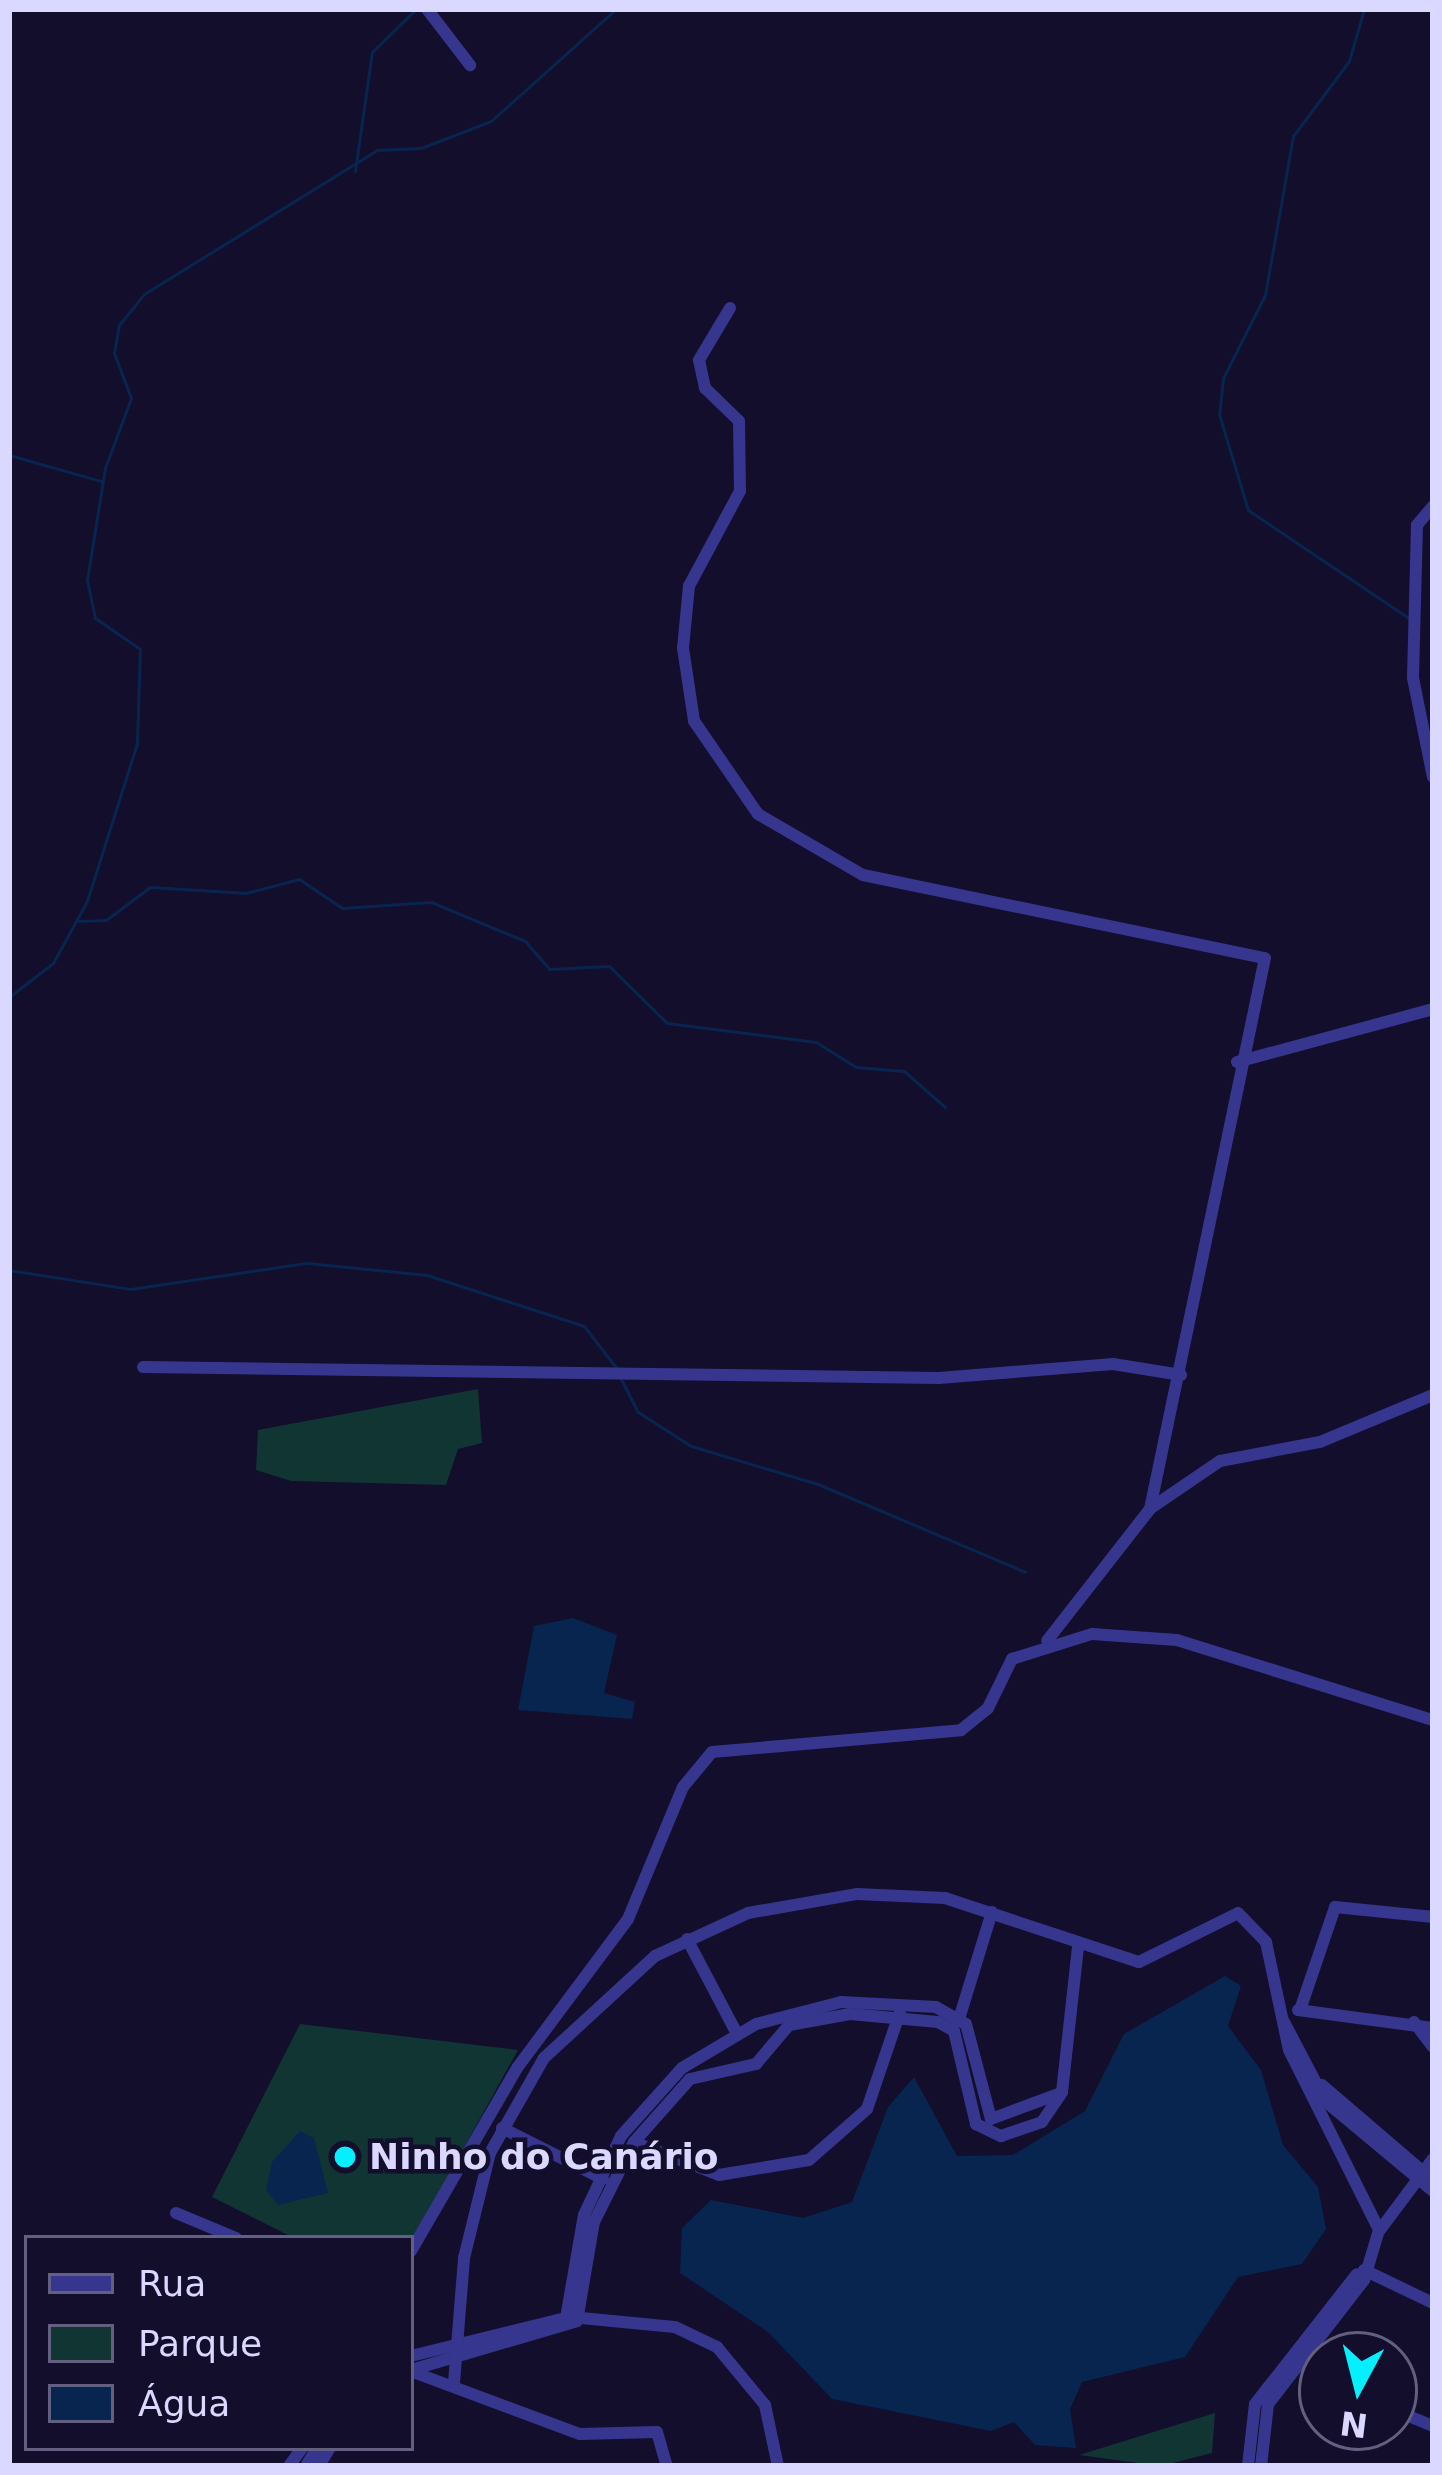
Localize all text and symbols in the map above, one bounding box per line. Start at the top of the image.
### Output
place label: Ninho do Canário [369,2135,718,2179]
marker: Ninho do Canário [332,2144,358,2170]
legend [24,2235,414,2451]
text: Rua [138,2263,206,2304]
text: Parque [138,2323,262,2364]
north arrow [1298,2331,1418,2451]
text: Água [138,2383,230,2424]
text: N [1338,2403,1370,2445]

